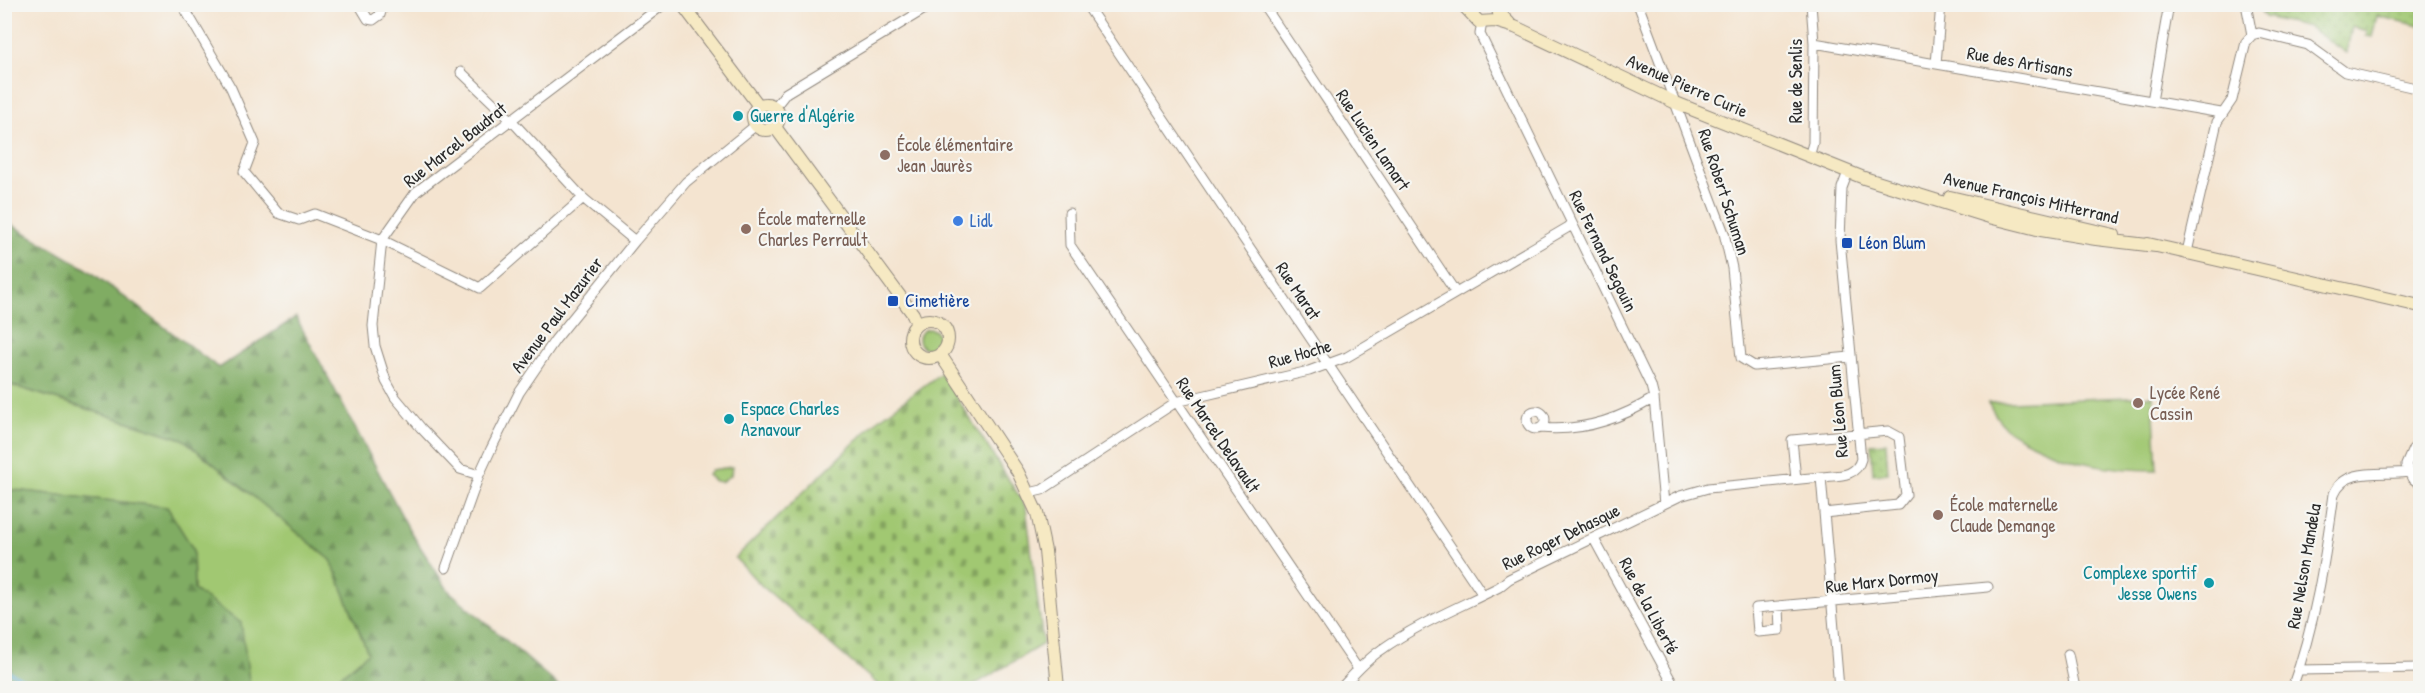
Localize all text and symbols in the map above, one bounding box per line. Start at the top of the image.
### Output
street label: Rue de Senlis [1783,39,1808,123]
street label: Rue des Artisans [1965,40,2075,83]
street label: Avenue Pierre Curie [1623,48,1752,123]
street label: Rue Lucien Lamart [1330,84,1417,196]
street label: Rue Marcel Baudrat [398,96,512,193]
place label: Guerre d'Algérie [750,103,855,128]
marker: Guerre d'Algérie [731,109,745,123]
street label: Rue Robert Schuman [1692,126,1757,258]
place label: École élémentaire Jean Jaurès [897,132,1013,178]
marker: École élémentaire Jean Jaurès [878,148,892,162]
street label: Avenue François Mitterrand [1941,165,2121,230]
street label: Rue Fernand Segouin [1563,186,1644,316]
place label: École maternelle Charles Perrault [758,206,868,252]
place label: Lidl [970,208,993,233]
marker: Lidl [951,214,965,228]
marker: École maternelle Charles Perrault [739,222,753,236]
place label: Léon Blum [1859,230,1926,255]
marker: Léon Blum [1840,236,1854,250]
street label: Avenue Paul Mazurier [505,251,609,378]
street label: Rue Marat [1270,257,1327,325]
place label: Cimetière [905,288,970,313]
marker: Cimetière [886,294,900,308]
street label: Rue Hoche [1266,333,1334,374]
street label: Rue Léon Blum [1821,363,1854,459]
street label: Rue Marcel Delavault [1170,372,1267,498]
place label: Lycée René Cassin [2150,380,2220,426]
place label: Espace Charles Aznavour [741,396,839,442]
marker: Lycée René Cassin [2131,396,2145,410]
marker: Espace Charles Aznavour [722,412,736,426]
place label: École maternelle Claude Demange [1950,492,2058,538]
street label: Rue Roger Dehasque [1498,497,1624,576]
street label: Rue Nelson Mandela [2280,501,2327,630]
marker: École maternelle Claude Demange [1931,508,1945,522]
street label: Rue de la Liberté [1613,553,1685,659]
place label: Complexe sportif Jesse Owens [2083,560,2198,606]
street label: Rue Marx Dormoy [1824,562,1940,599]
marker: Complexe sportif Jesse Owens [2202,576,2216,590]

